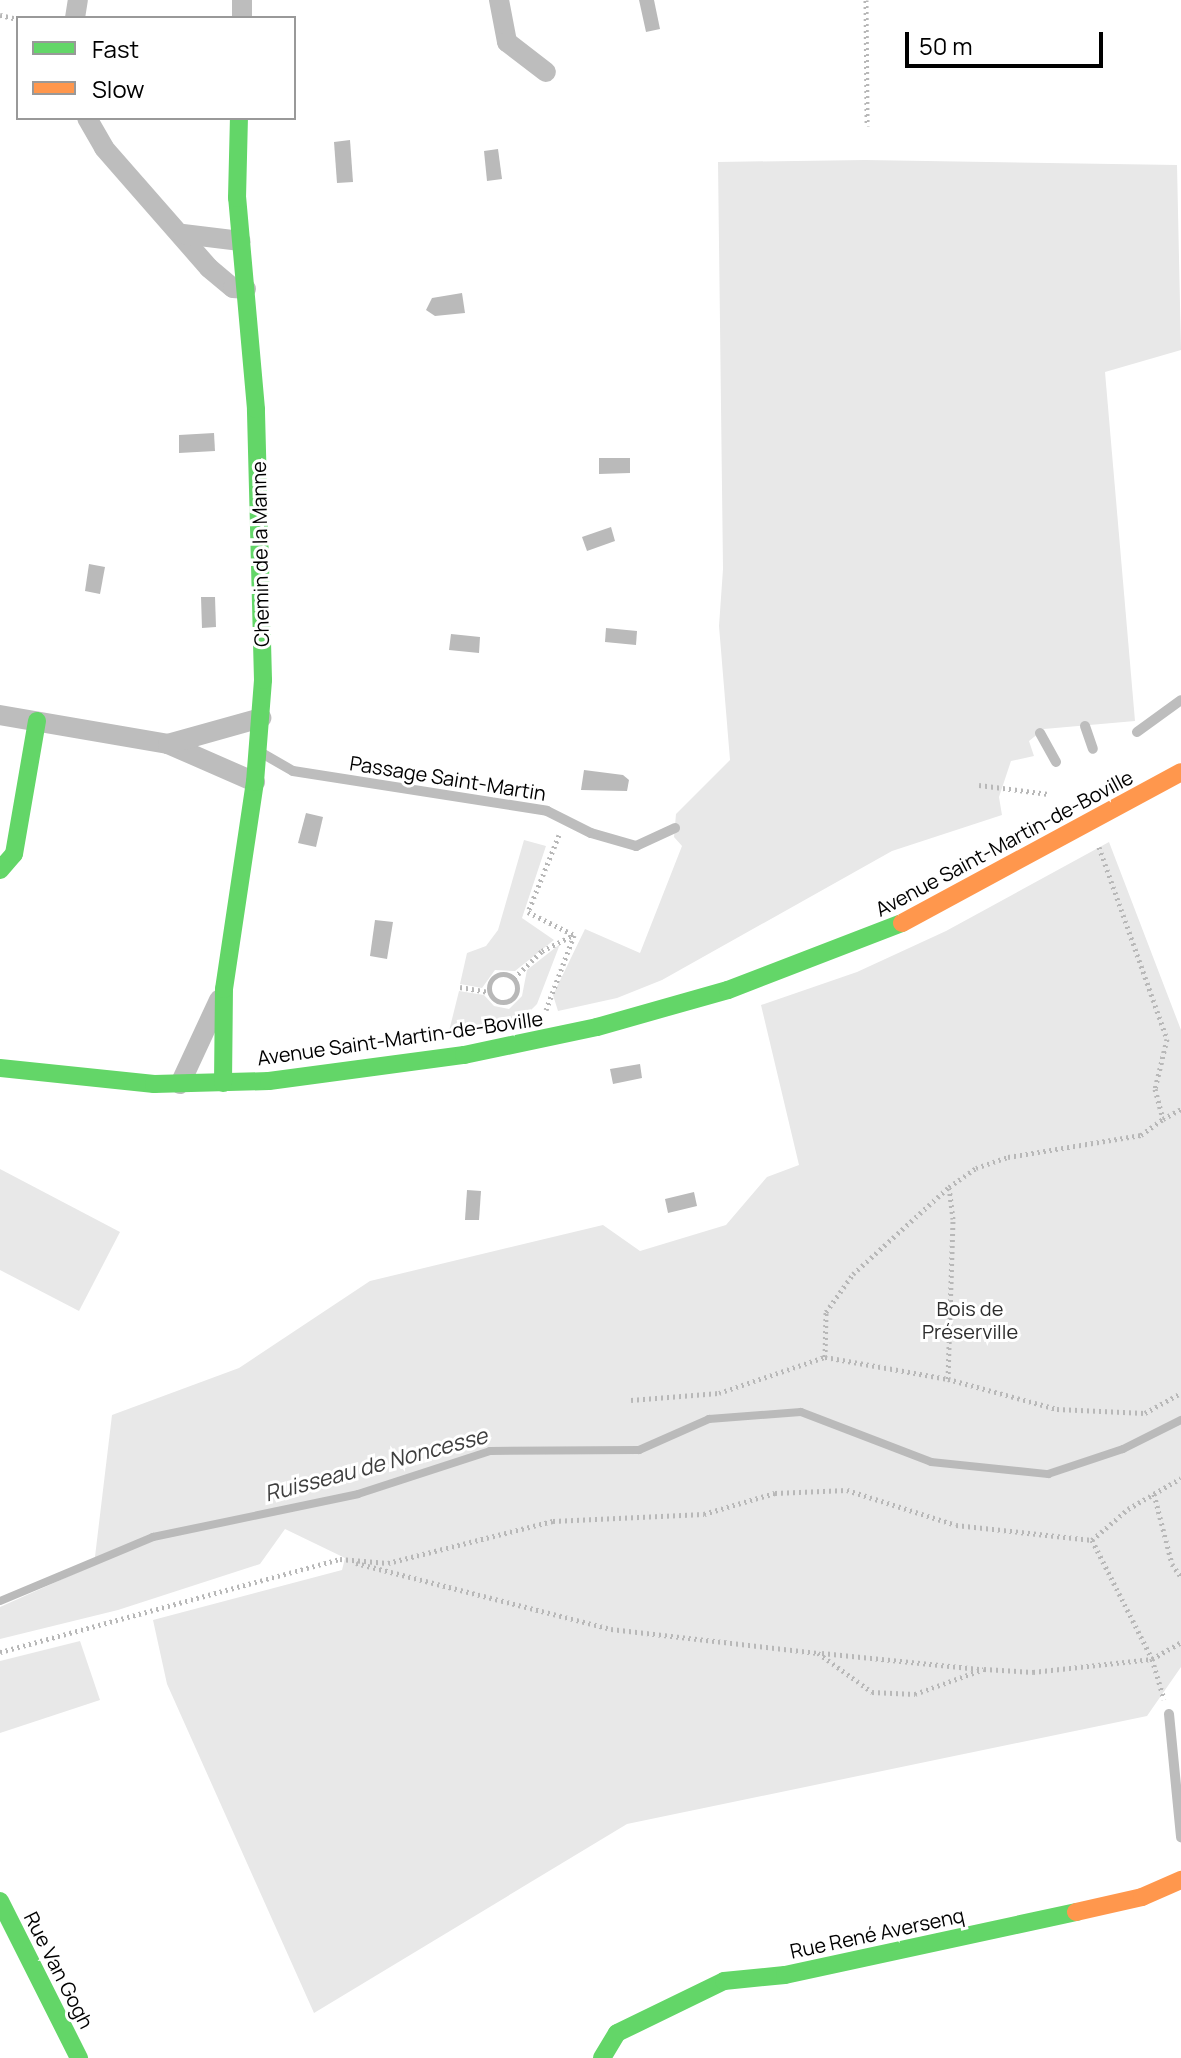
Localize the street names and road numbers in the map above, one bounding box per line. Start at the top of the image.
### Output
street label: Chemin de la Manne [246,461,274,647]
street label: Passage Saint-Martin [348,751,548,805]
street label: Avenue Saint-Martin-de-Boville [871,765,1137,921]
street label: Avenue Saint-Martin-de-Boville [256,1006,544,1070]
street label: Rue René Aversenq [788,1903,966,1963]
street label: Rue Van Gogh [19,1908,99,2032]

